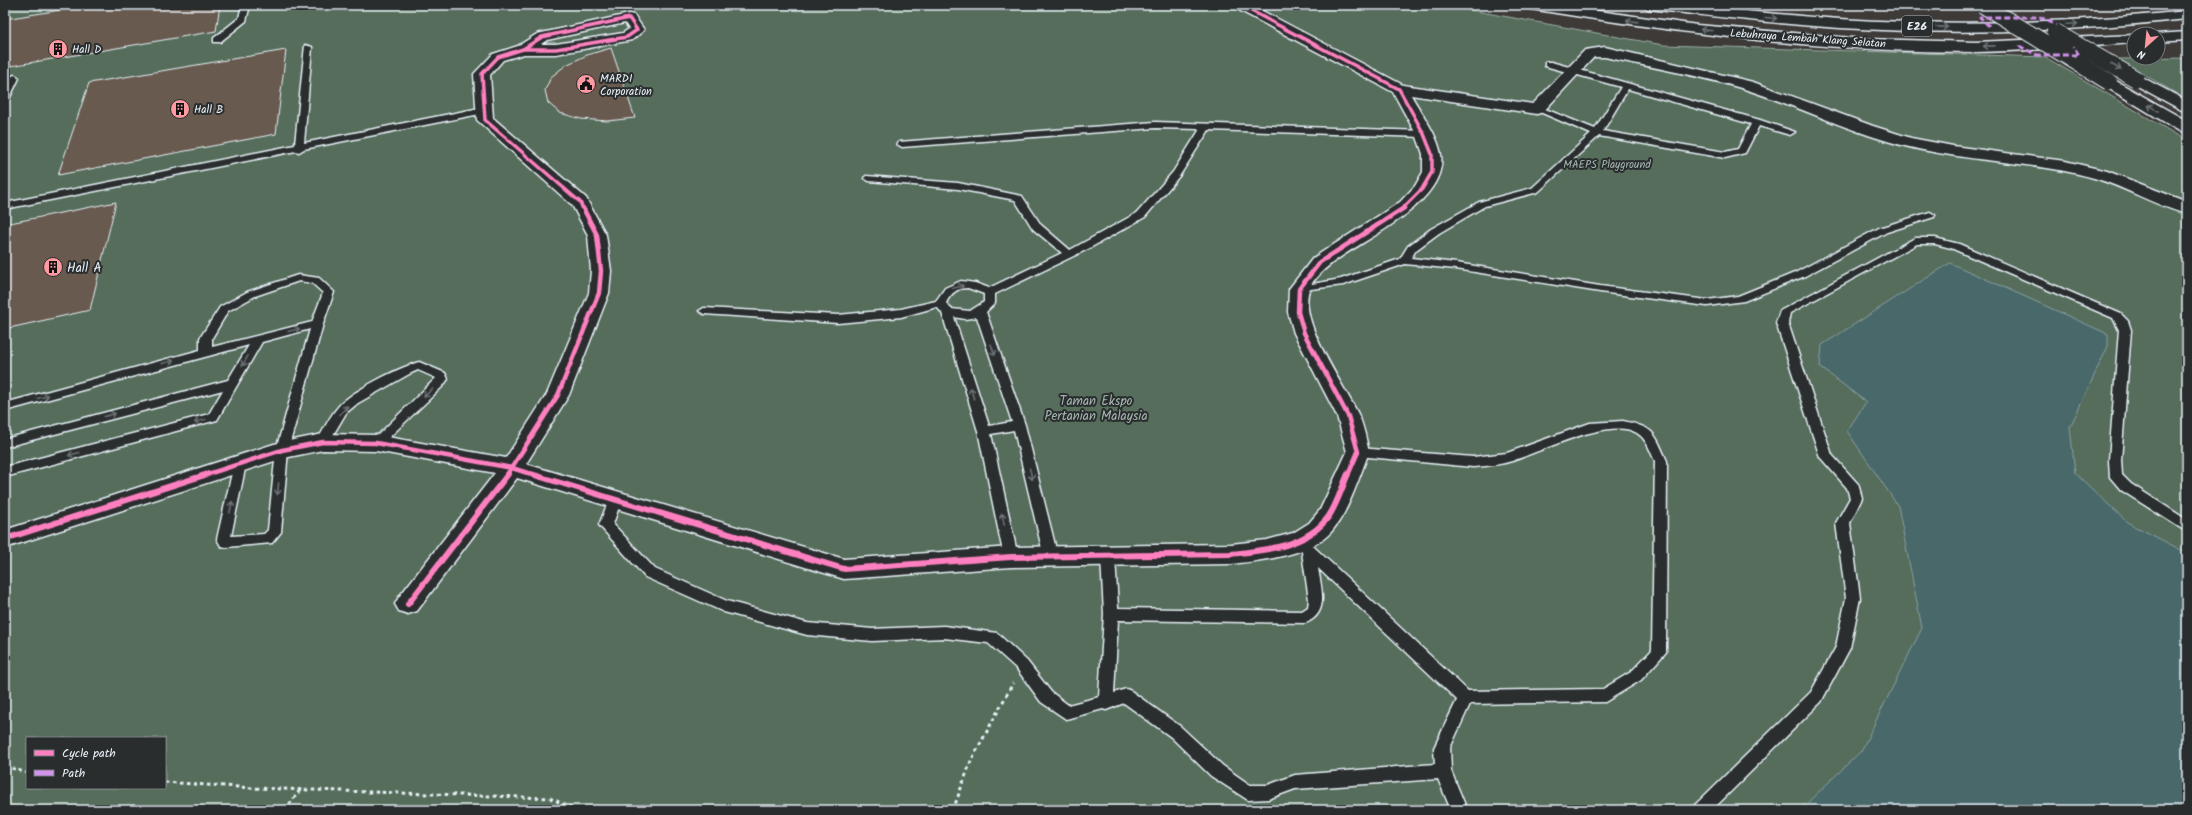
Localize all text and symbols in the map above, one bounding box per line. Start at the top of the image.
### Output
one-way arrow [1764,14,1777,22]
road number: E26 [1902,16,1932,36]
one-way arrow [1626,17,1639,25]
one-way arrow [2065,21,2078,28]
one-way arrow [1935,23,1948,31]
street label: Lebuhraya Lembah Klang Selatan [1729,25,1887,53]
one-way arrow [1700,26,1713,34]
north arrow [2126,26,2166,66]
building icon: Hall D [47,38,69,60]
place label: Hall D [72,41,101,59]
one-way arrow [1983,42,1996,50]
text: N [2135,44,2149,64]
one-way arrow [2110,63,2122,71]
place label: MARDI Corporation [600,70,652,101]
public building icon: MARDI Corporation [575,73,597,95]
building icon: Hall B [169,98,191,120]
place label: Hall B [194,101,223,119]
one-way arrow [2148,104,2159,112]
park label: MAEPS Playground [1563,156,1651,174]
building icon: Hall A [42,256,64,278]
place label: Hall A [67,258,101,279]
one-way arrow [952,282,965,290]
one-way arrow [287,325,300,333]
one-way arrow [990,343,997,356]
one-way arrow [241,355,249,367]
one-way arrow [161,358,174,365]
one-way arrow [968,386,975,399]
one-way arrow [423,389,433,398]
park label: Taman Ekspo Pertanian Malaysia [1044,391,1148,427]
one-way arrow [36,393,49,400]
one-way arrow [339,405,348,415]
one-way arrow [104,411,117,419]
one-way arrow [193,417,206,425]
one-way arrow [68,450,81,458]
one-way arrow [1027,467,1035,480]
one-way arrow [274,482,282,495]
one-way arrow [227,501,235,514]
one-way arrow [999,513,1007,526]
legend [26,737,166,789]
text: Cycle path [62,744,116,763]
text: Path [62,764,85,783]

